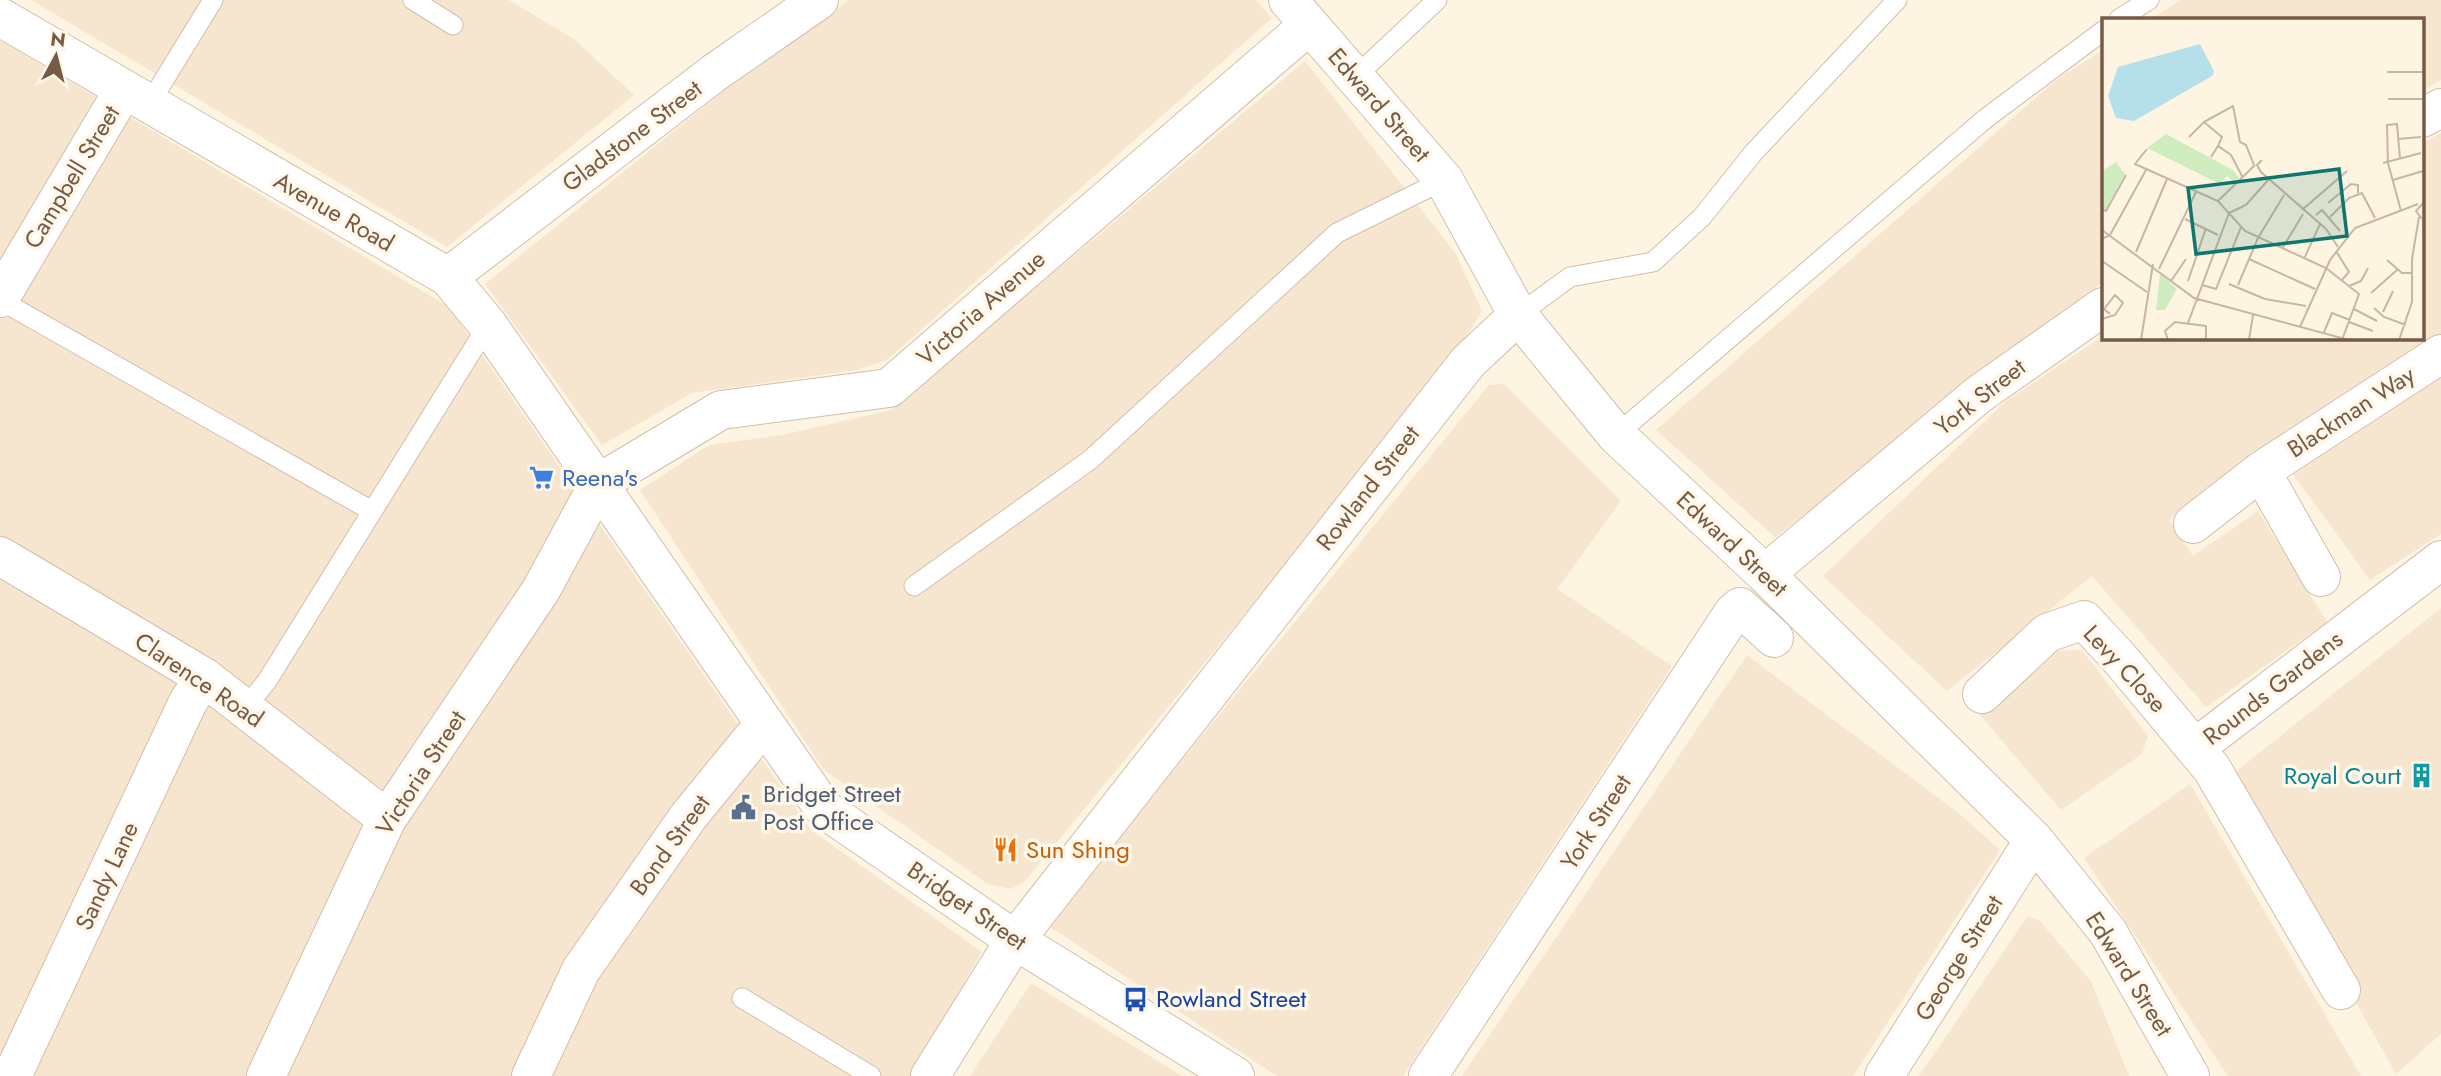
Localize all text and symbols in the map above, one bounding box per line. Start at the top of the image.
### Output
inset map [2102,18,2424,340]
north arrow [21,21,91,91]
text: N [49,25,67,54]
street label: Edward Street [1320,40,1439,170]
street label: Gladstone Street [554,71,709,200]
street label: Campbell Street [15,98,128,255]
street label: Avenue Road [268,163,401,260]
street label: Victoria Avenue [909,242,1053,373]
street label: York Street [1927,350,2033,443]
street label: Blackman Way [2280,357,2422,466]
street label: Rowland Street [1308,418,1428,558]
place label: Reena's [562,460,638,495]
supermarket icon: Reena's [528,464,556,492]
street label: Edward Street [1669,483,1796,605]
street label: Levy Close [2075,617,2175,720]
street label: Rounds Gardens [2195,622,2350,753]
street label: Clarence Road [128,623,271,736]
street label: Victoria Street [367,703,474,842]
place label: Royal Court [2284,758,2401,793]
building icon: Royal Court [2407,762,2435,790]
street label: York Street [1552,767,1640,876]
place label: Bridget Street Post Office [763,776,901,839]
street label: Bond Street [621,787,718,902]
public building icon: Bridget Street Post Office [729,794,757,822]
street label: Sandy Lane [66,816,147,936]
place label: Sun Shing [1026,832,1130,867]
restaurant icon: Sun Shing [992,836,1020,864]
street label: Bridget Street [900,853,1034,959]
street label: George Street [1906,888,2011,1027]
street label: Edward Street [2077,905,2182,1043]
place label: Rowland Street [1156,981,1307,1016]
bus stop icon: Rowland Street [1122,985,1150,1013]

